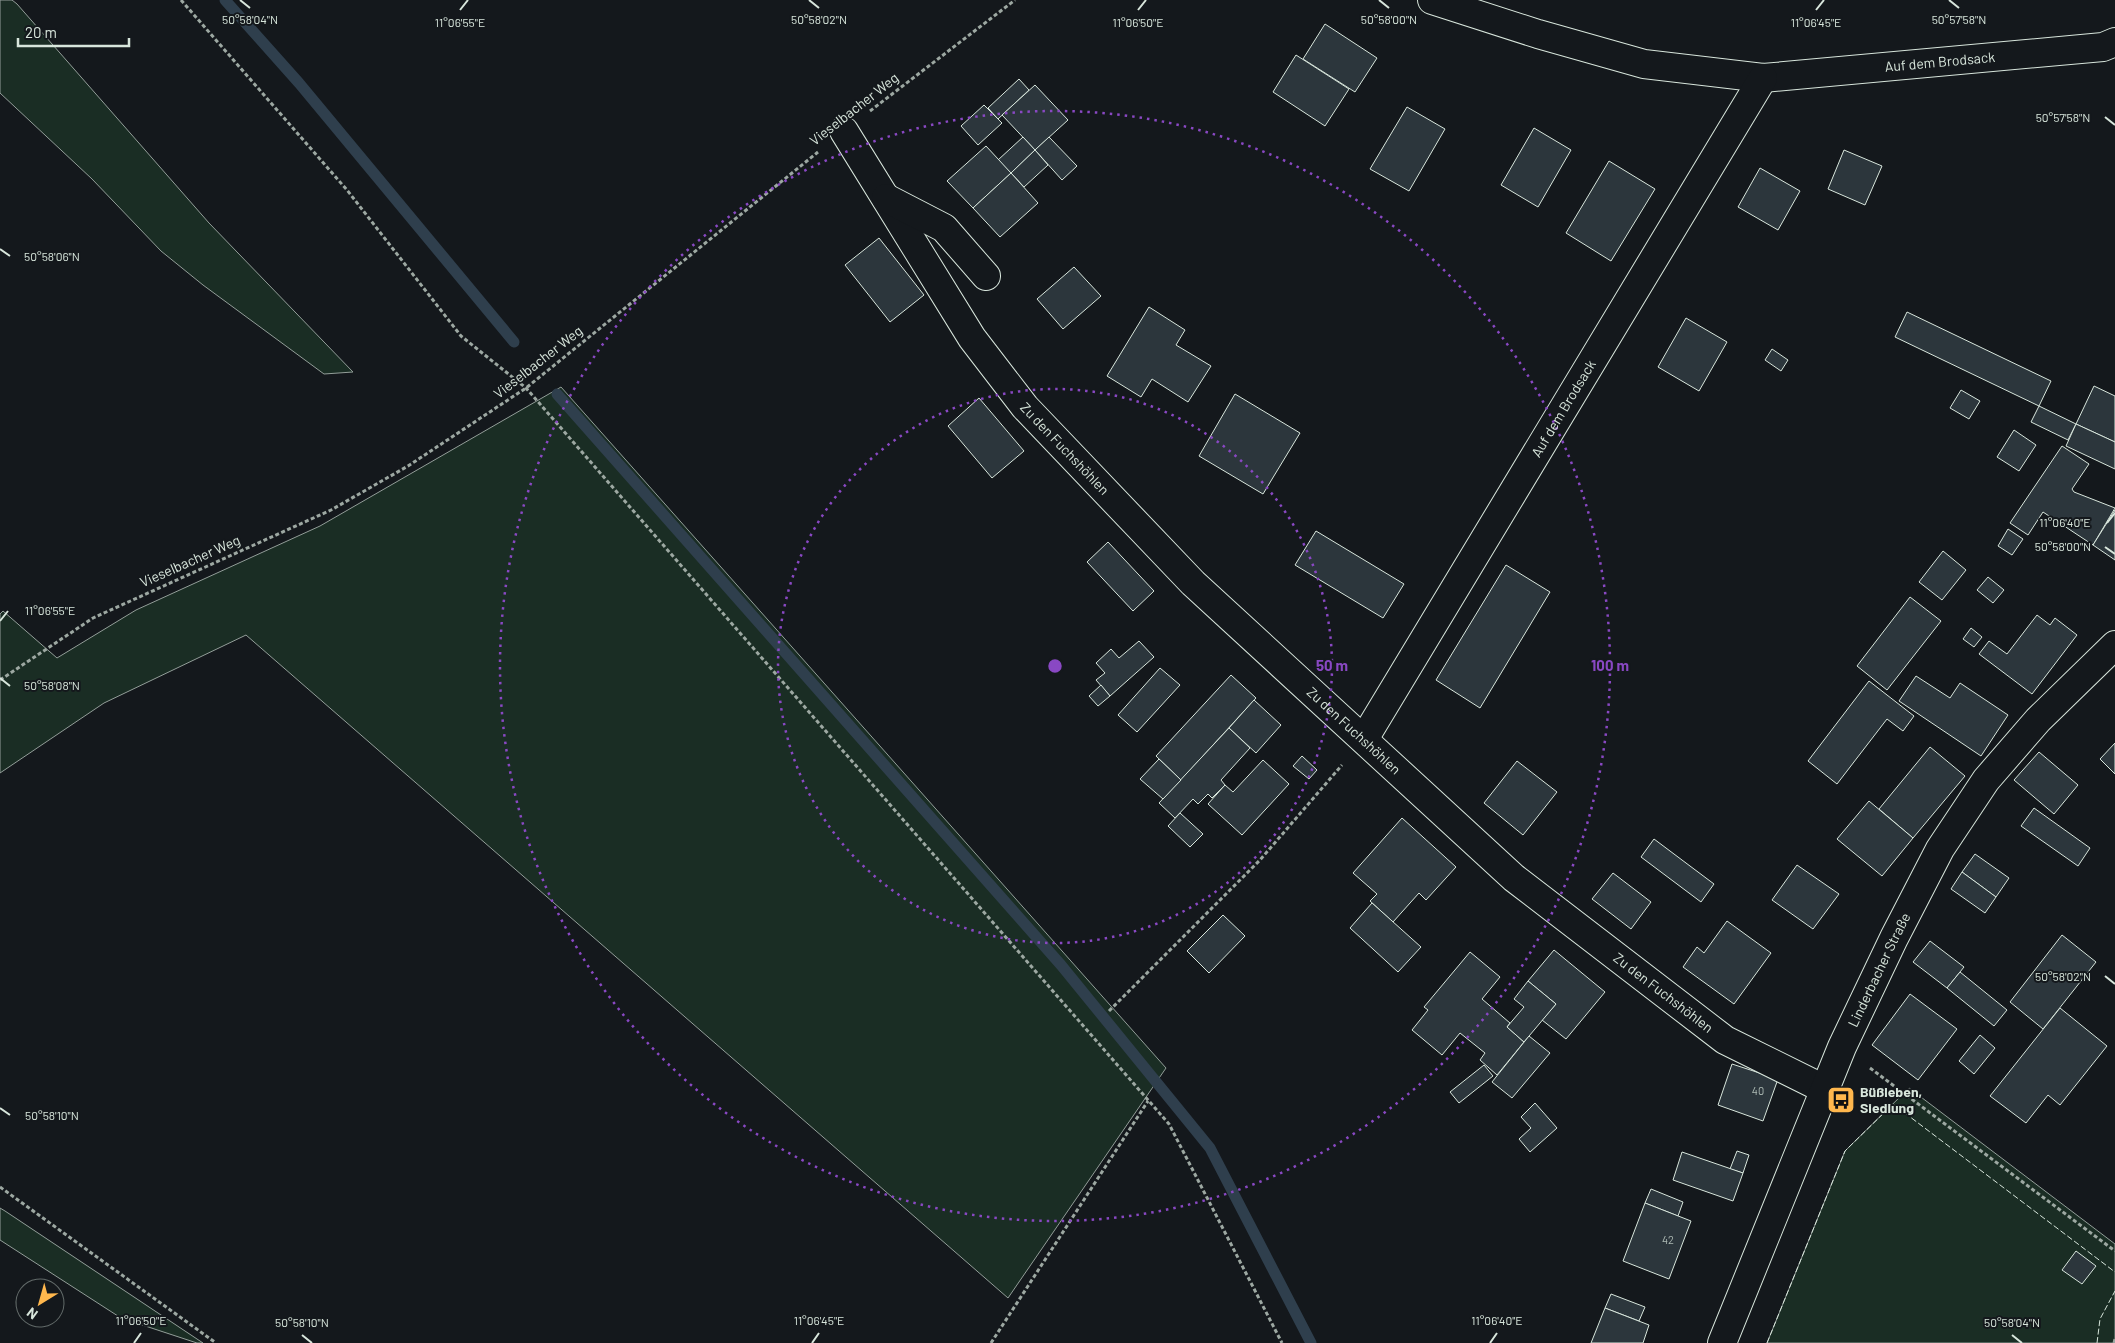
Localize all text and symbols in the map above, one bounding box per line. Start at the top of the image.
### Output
text: 50°58'04"N [222,12,278,26]
text: 50°58'02"N [791,12,847,26]
text: 50°58'00"N [1361,12,1417,26]
text: 50°57'58"N [1932,12,1986,26]
scale bar [18,15,129,47]
text: 11°06'55"E [435,15,485,29]
text: 11°06'50"E [1113,15,1163,29]
text: 11°06'45"E [1791,15,1841,29]
text: 20 m [25,23,57,41]
street label: Auf dem Brodsack [1884,48,1996,75]
street label: Vieselbacher Weg [806,69,901,149]
text: 50°57'58"N [2036,110,2090,124]
text: 50°58'06"N [24,249,80,263]
street label: Vieselbacher Weg [490,322,585,402]
street label: Auf dem Brodsack [1527,357,1599,460]
street label: Zu den Fuchshöhlen [1017,399,1113,498]
text: 11°06'40"E [2039,515,2091,529]
street label: Vieselbacher Weg [137,531,243,590]
text: 50°58'00"N [2035,539,2091,553]
text: 11°06'55"E [25,603,75,617]
text: 50 m [1316,656,1348,674]
text: 100 m [1591,656,1629,674]
centre of rings [1046,657,1064,675]
text: 50°58'08"N [24,678,80,692]
street label: Zu den Fuchshöhlen [1304,683,1404,778]
street label: Linderbacher Straße [1844,910,1914,1030]
street label: Zu den Fuchshöhlen [1610,949,1717,1036]
text: 50°58'02"N [2035,969,2091,983]
place label: Büßleben, Siedlung [1860,1083,1922,1116]
house number: 40 [1752,1084,1764,1097]
bus stop icon: Büßleben, Siedlung [1826,1085,1856,1115]
text: 50°58'10"N [25,1108,79,1122]
house number: 42 [1662,1233,1674,1246]
north arrow [15,1278,65,1328]
text: N [23,1304,41,1323]
text: 11°06'50"E [116,1313,166,1327]
text: 11°06'45"E [794,1313,844,1327]
text: 11°06'40"E [1471,1313,1523,1327]
text: 50°58'10"N [275,1315,329,1329]
text: 50°58'04"N [1984,1315,2040,1329]

